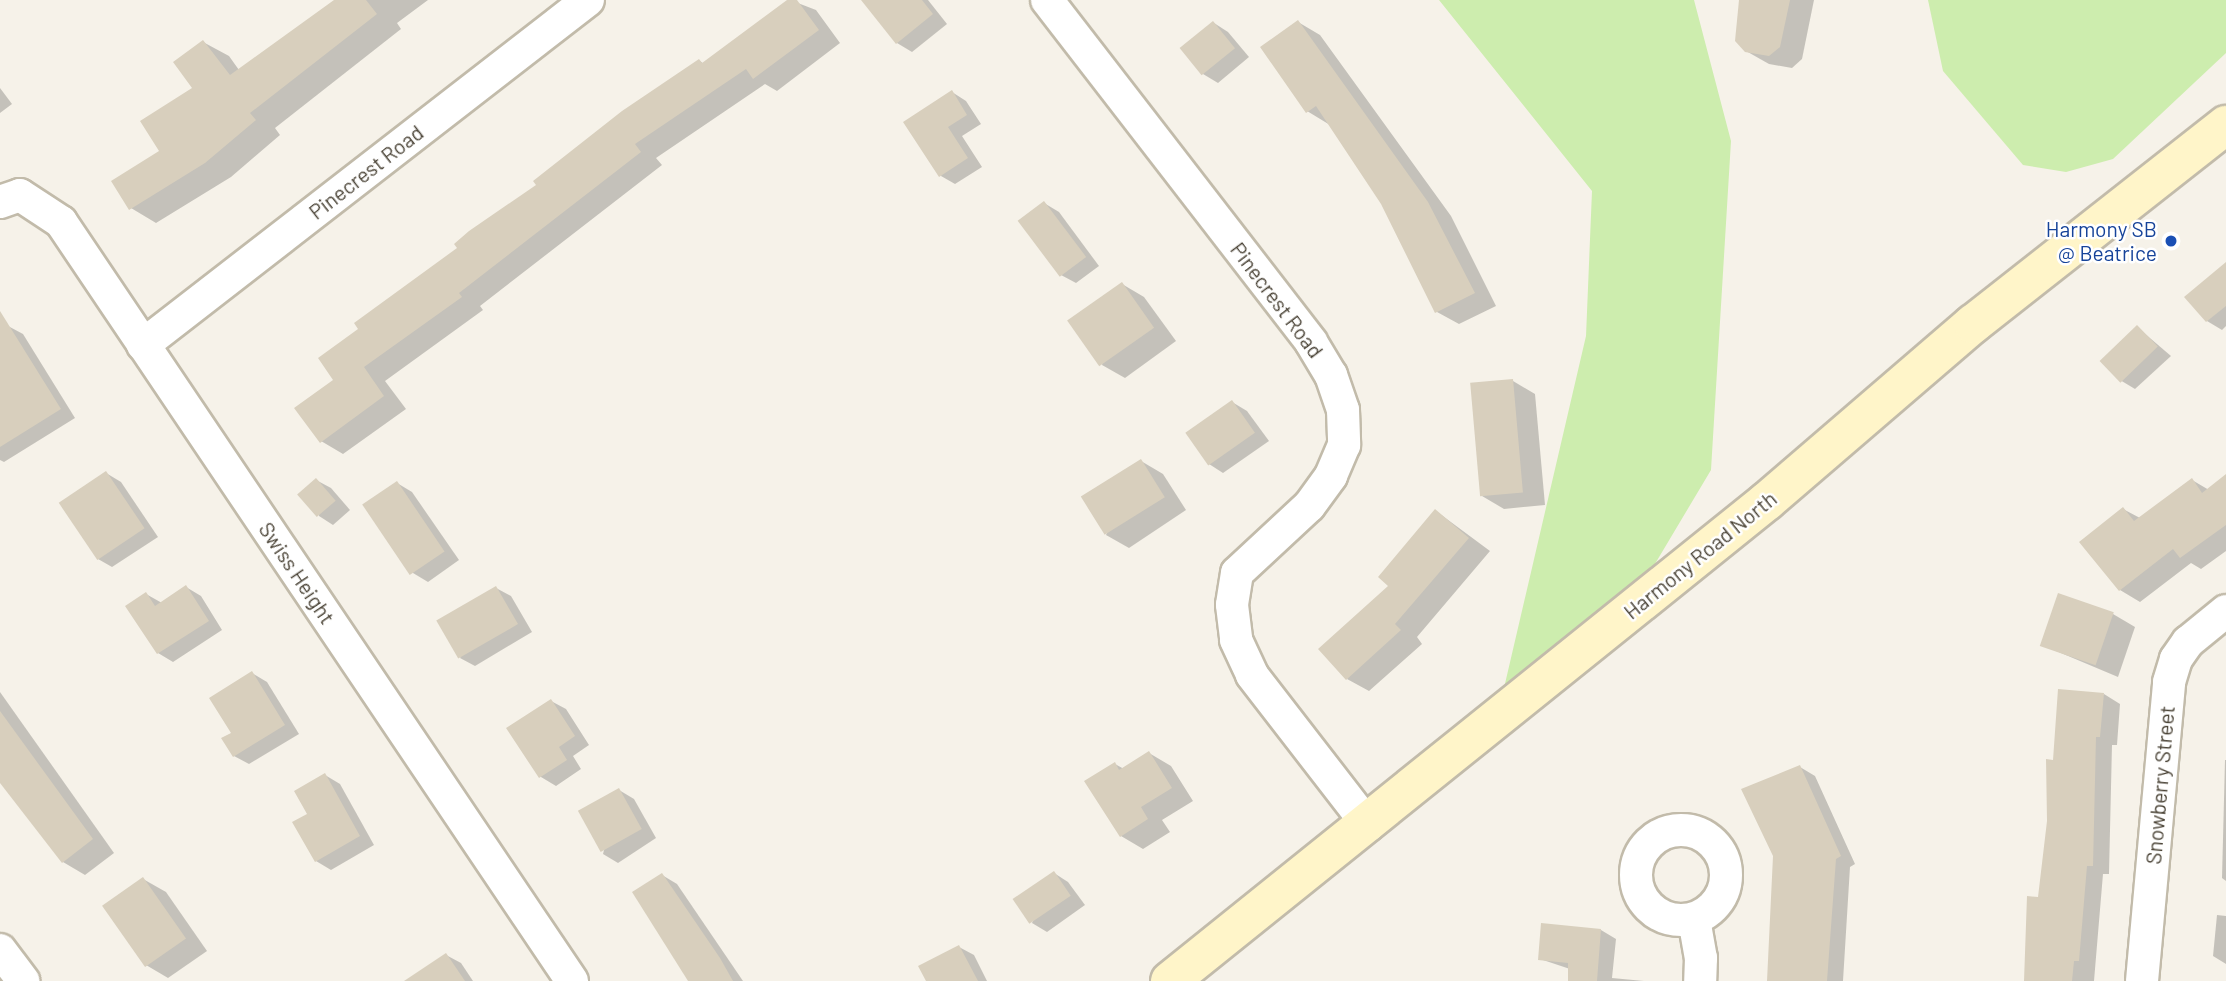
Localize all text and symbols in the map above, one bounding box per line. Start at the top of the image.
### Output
street label: Pinecrest Road [304,120,428,224]
place label: Harmony SB @ Beatrice [2046,216,2157,266]
marker: Harmony SB @ Beatrice [2163,233,2179,249]
street label: Pinecrest Road [1225,237,1329,363]
street label: Harmony Road North [1619,486,1781,624]
street label: Swiss Height [254,517,340,629]
street label: Snowberry Street [2141,705,2179,865]

